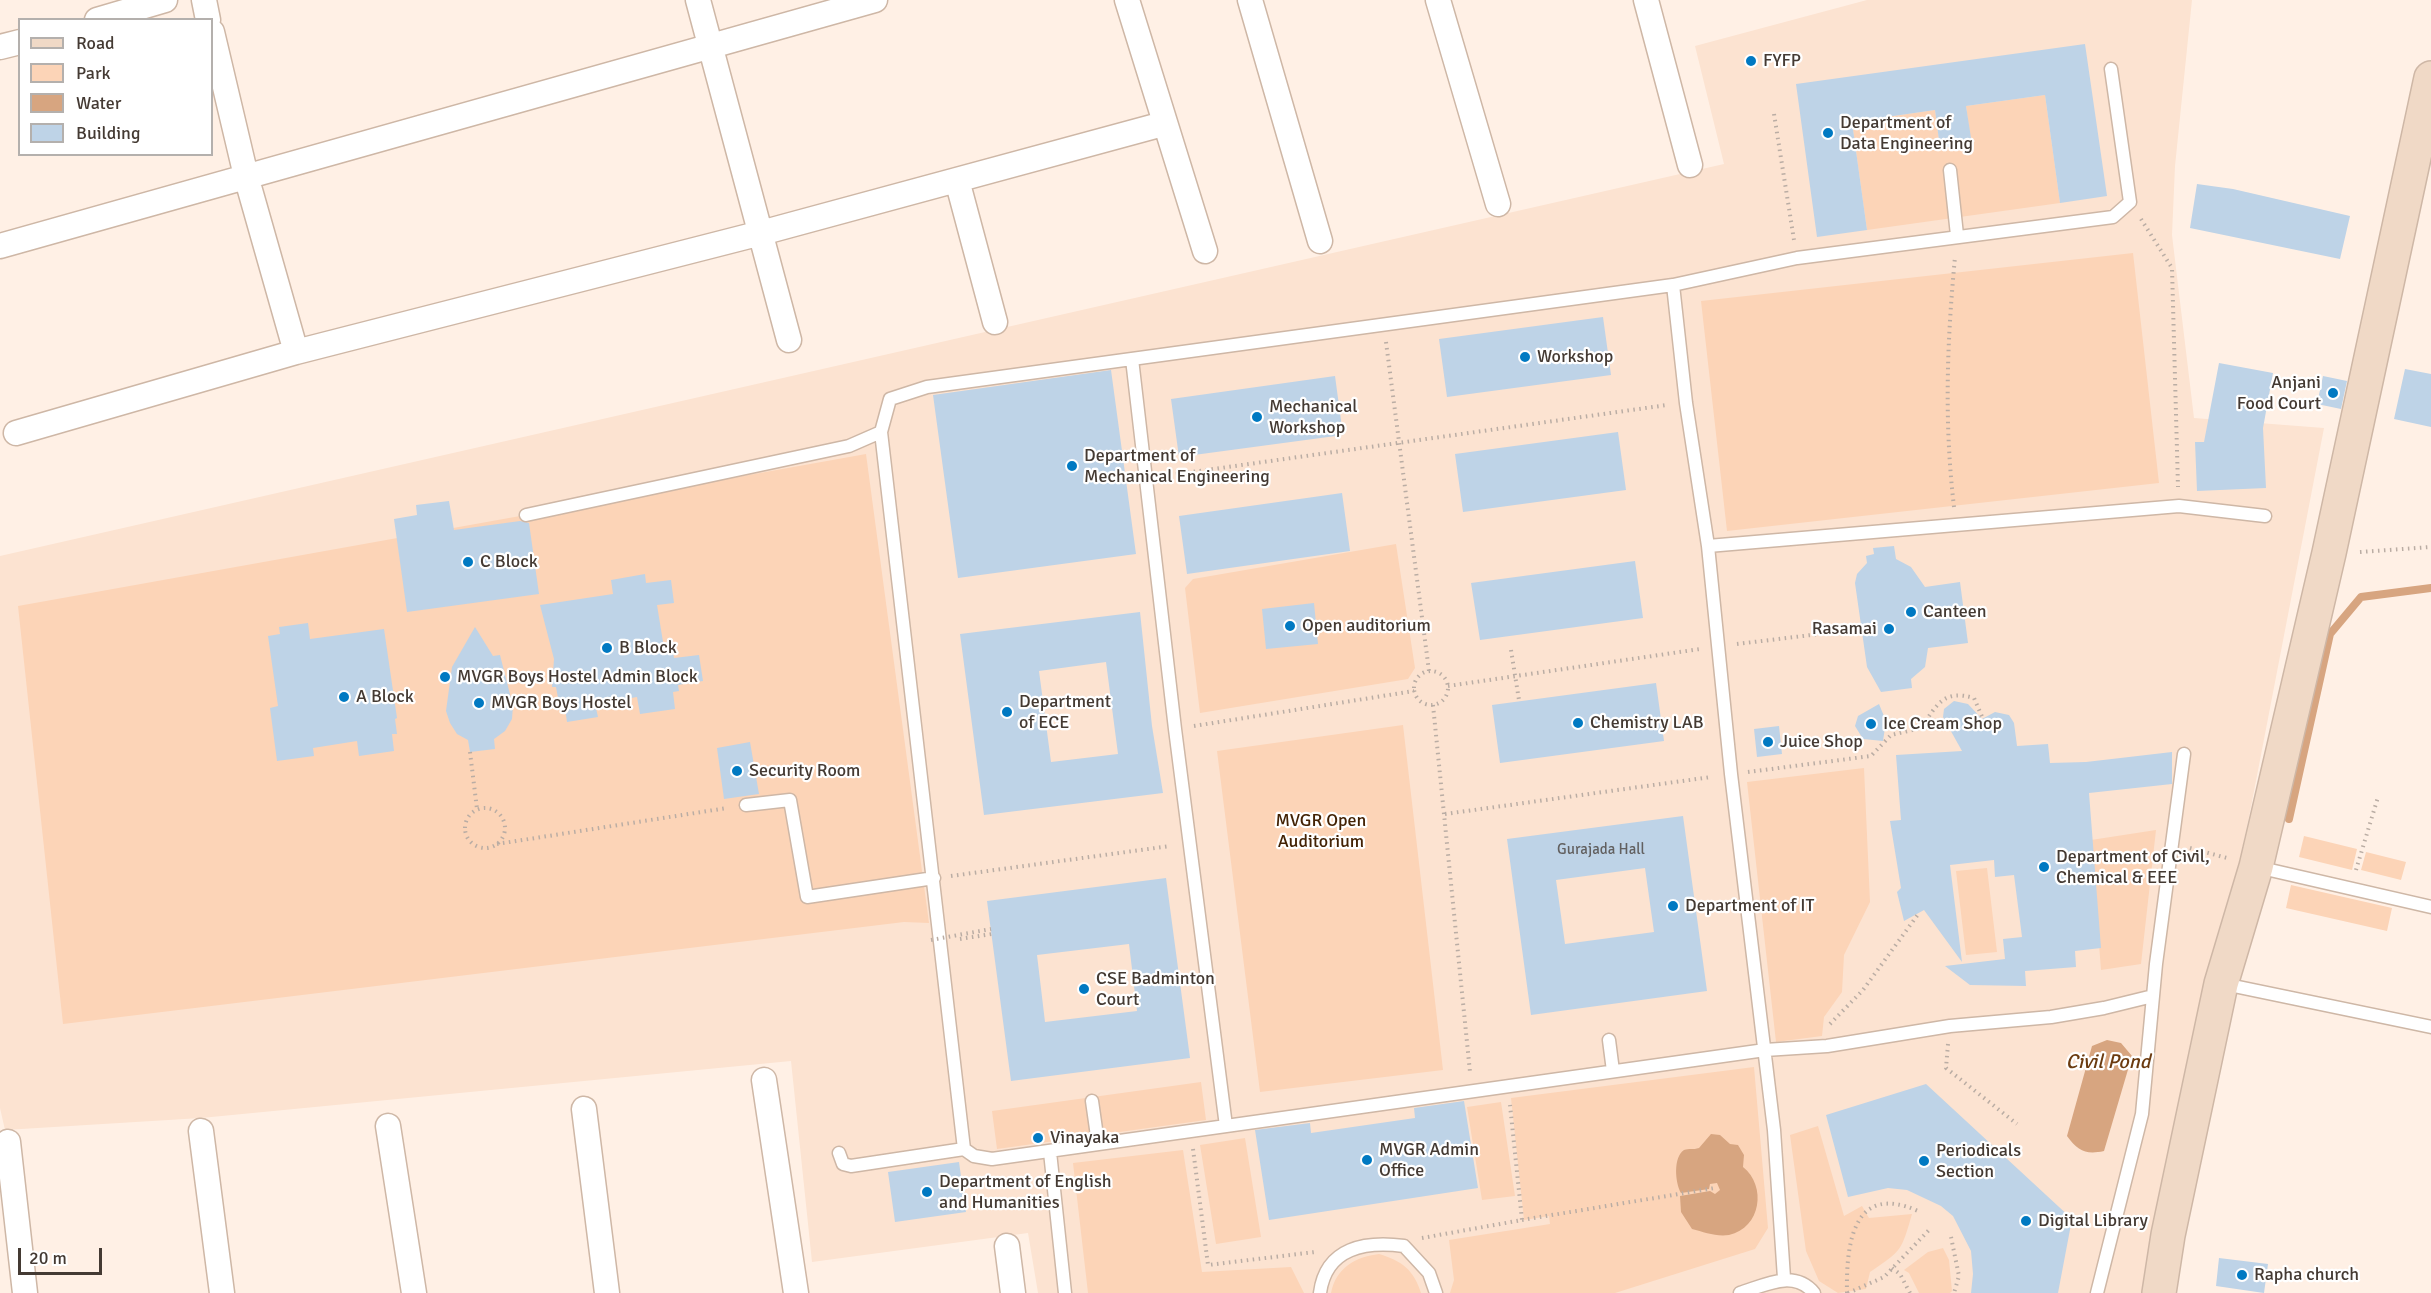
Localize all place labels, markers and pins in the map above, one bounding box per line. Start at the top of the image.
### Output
place label: FYFP [1763,50,1801,72]
marker: FYFP [1744,54,1758,68]
place label: Department of Data Engineering [1840,112,1973,154]
marker: Department of Data Engineering [1821,126,1835,140]
place label: Workshop [1537,346,1613,368]
marker: Workshop [1518,350,1532,364]
place label: Anjani Food Court [2237,372,2321,415]
marker: Anjani Food Court [2326,386,2340,400]
place label: Mechanical Workshop [1269,396,1358,438]
marker: Mechanical Workshop [1250,410,1264,424]
place label: Department of Mechanical Engineering [1084,445,1270,488]
marker: Department of Mechanical Engineering [1065,459,1079,473]
place label: C Block [480,551,538,573]
marker: C Block [461,555,475,569]
place label: Canteen [1923,601,1987,623]
marker: Canteen [1904,605,1918,619]
place label: Open auditorium [1302,615,1431,637]
place label: Rasamai [1812,618,1877,640]
marker: Open auditorium [1283,619,1297,633]
marker: Rasamai [1882,622,1896,636]
place label: B Block [619,637,677,659]
marker: B Block [600,641,614,655]
place label: MVGR Boys Hostel Admin Block [457,666,698,688]
marker: MVGR Boys Hostel Admin Block [438,670,452,684]
place label: A Block [356,686,414,708]
marker: A Block [337,690,351,704]
place label: Department of ECE [1019,691,1111,734]
place label: MVGR Boys Hostel [491,692,632,714]
marker: MVGR Boys Hostel [472,696,486,710]
marker: Department of ECE [1000,705,1014,719]
place label: Chemistry LAB [1590,712,1704,734]
place label: Ice Cream Shop [1883,713,2002,735]
marker: Chemistry LAB [1571,716,1585,730]
marker: Ice Cream Shop [1864,717,1878,731]
place label: Juice Shop [1780,731,1863,753]
marker: Juice Shop [1761,735,1775,749]
place label: Security Room [749,760,860,782]
marker: Security Room [730,764,744,778]
place label: Department of Civil, Chemical & EEE [2056,846,2210,888]
marker: Department of Civil, Chemical & EEE [2037,860,2051,874]
place label: Department of IT [1685,895,1814,917]
marker: Department of IT [1666,899,1680,913]
place label: CSE Badminton Court [1096,968,1215,1010]
marker: CSE Badminton Court [1077,982,1091,996]
place label: Vinayaka [1050,1127,1119,1149]
marker: Vinayaka [1031,1131,1045,1145]
place label: MVGR Admin Office [1379,1139,1479,1182]
place label: Periodicals Section [1936,1140,2021,1182]
marker: MVGR Admin Office [1360,1153,1374,1167]
marker: Periodicals Section [1917,1154,1931,1168]
place label: Department of English and Humanities [939,1171,1112,1214]
marker: Department of English and Humanities [920,1185,934,1199]
place label: Digital Library [2038,1210,2148,1232]
marker: Digital Library [2019,1214,2033,1228]
place label: Rapha church [2254,1264,2359,1286]
marker: Rapha church [2235,1268,2249,1282]

